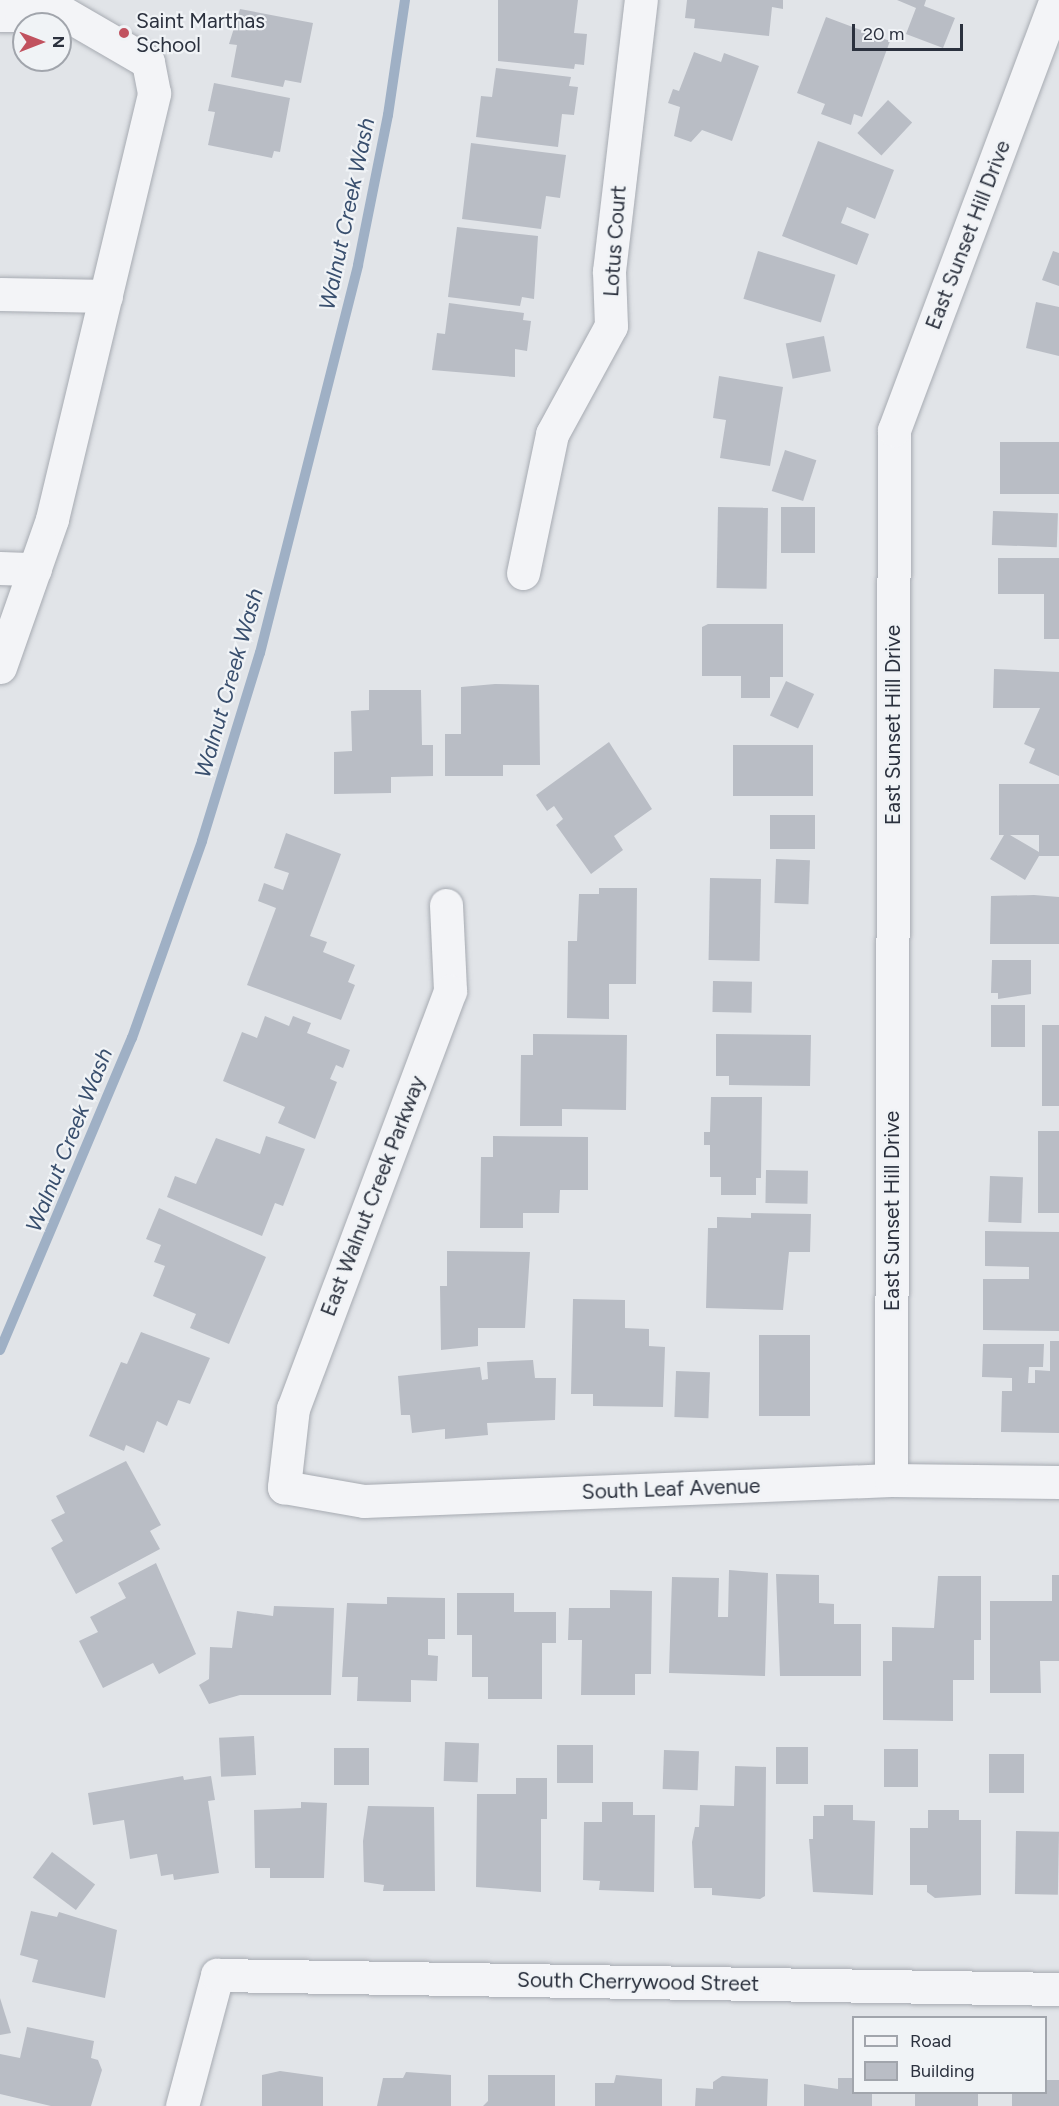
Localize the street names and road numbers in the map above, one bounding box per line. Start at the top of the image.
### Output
street label: East Sunset Hill Drive [920,137,1016,333]
street label: Lotus Court [599,184,631,298]
street label: East Sunset Hill Drive [880,625,906,825]
street label: East Walnut Creek Parkway [315,1072,431,1320]
street label: East Sunset Hill Drive [879,1111,905,1311]
street label: South Leaf Avenue [581,1473,761,1505]
street label: South Cherrywood Street [517,1967,759,1997]

